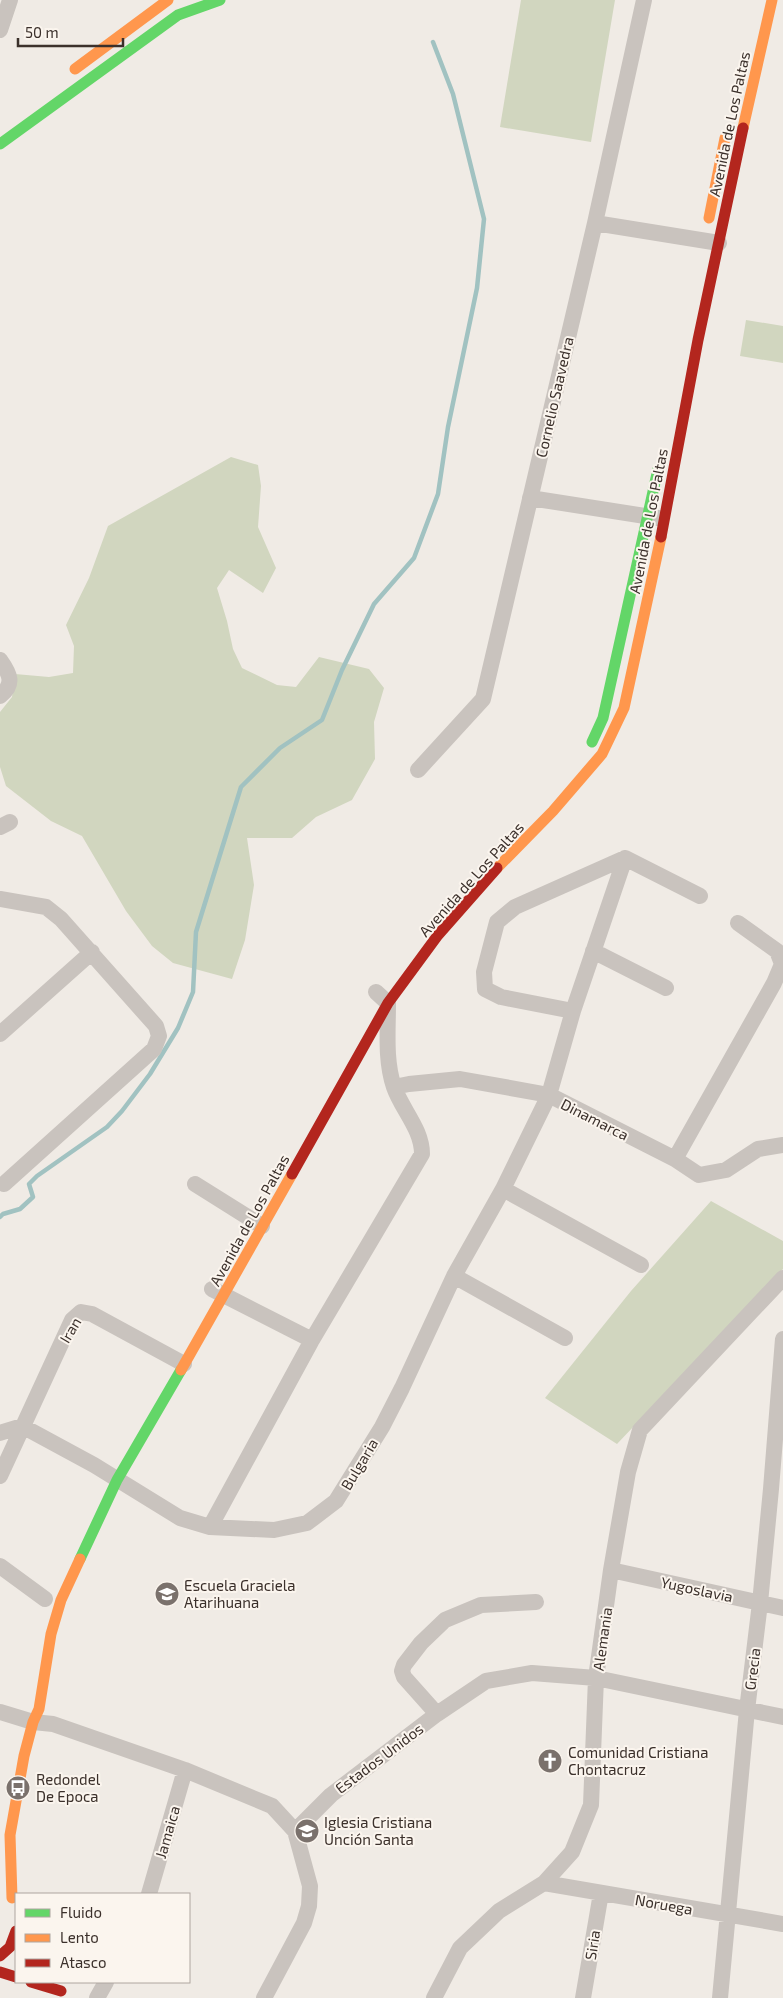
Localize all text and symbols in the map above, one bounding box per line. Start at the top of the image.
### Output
scale bar [18,15,122,47]
text: 50 m [25,23,59,41]
street label: Avenida de Los Paltas [705,50,753,198]
street label: Cornelio Saavedra [531,335,577,459]
street label: Avenida de Los Paltas [625,447,671,595]
street label: Avenida de Los Paltas [415,818,527,940]
street label: Dinamarca [558,1094,632,1144]
street label: Avenida de Los Paltas [205,1151,293,1289]
street label: Iran [55,1314,85,1346]
street label: Bulgaria [337,1435,381,1493]
street label: Yugoslavia [659,1573,735,1605]
place label: Escuela Graciela Atarihuana [184,1576,295,1611]
school or university icon: Escuela Graciela Atarihuana [154,1581,180,1607]
street label: Alemania [589,1606,615,1672]
street label: Grecia [740,1647,764,1691]
street label: Estados Unidos [332,1719,426,1797]
place label: Comunidad Cristiana Chontacruz [568,1743,709,1778]
church icon: Comunidad Cristiana Chontacruz [537,1748,563,1774]
place label: Redondel De Epoca [36,1770,101,1805]
bus stop icon: Redondel De Epoca [5,1775,31,1801]
street label: Jamaica [151,1804,183,1860]
place label: Iglesia Cristiana Unción Santa [324,1813,432,1848]
school or university icon: Iglesia Cristiana Unción Santa [294,1818,320,1844]
street label: Noruega [634,1890,694,1918]
legend [15,1893,190,1983]
text: Fluido [60,1903,102,1921]
text: Lento [60,1928,99,1946]
street label: Siria [581,1929,603,1961]
text: Atasco [60,1953,106,1971]

